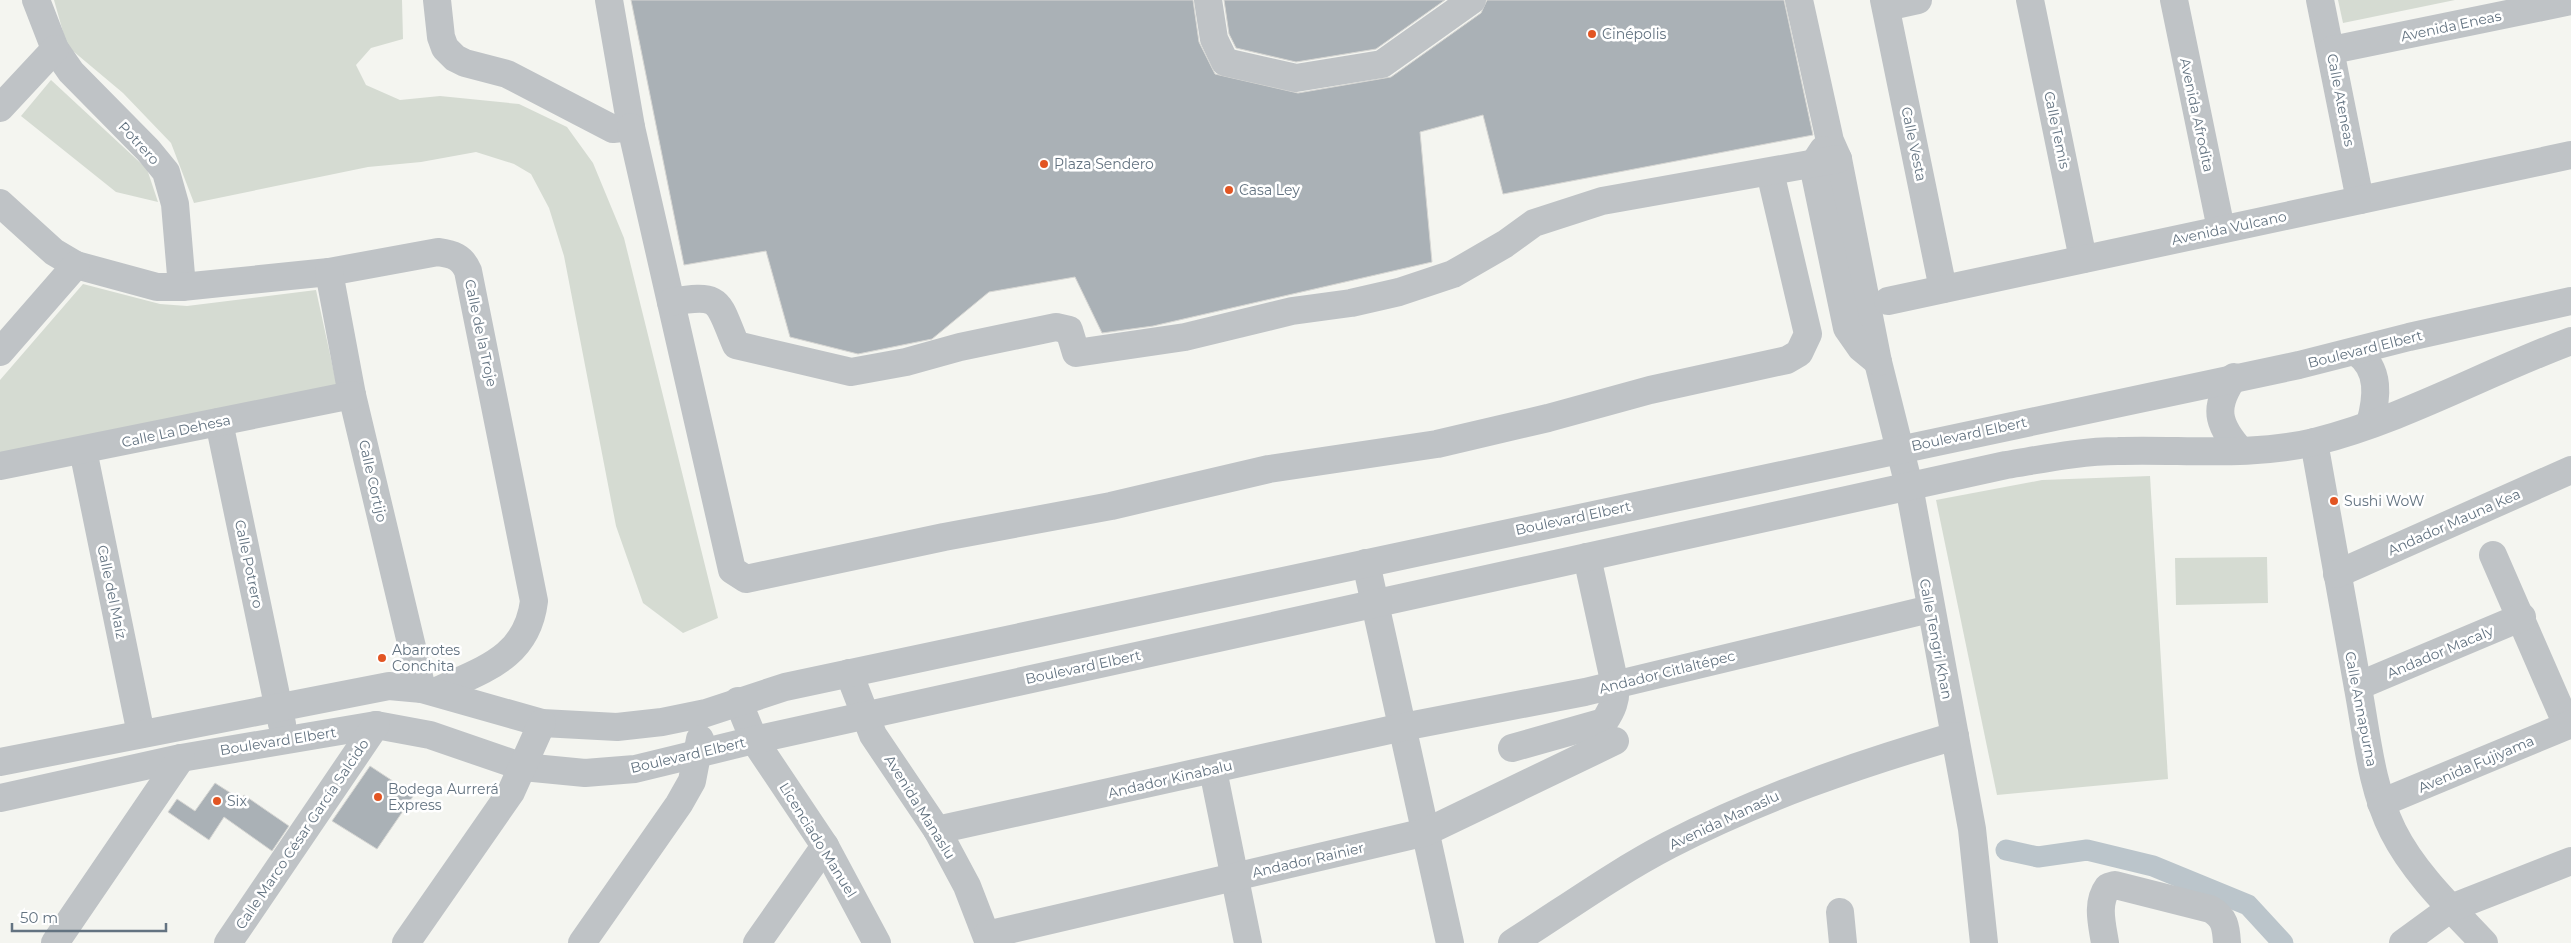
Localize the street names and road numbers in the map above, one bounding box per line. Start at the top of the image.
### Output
street label: Avenida Eneas [2399,7,2503,45]
street label: Calle Ateneas [2323,52,2359,148]
street label: Avenida Afrodita [2176,56,2218,174]
street label: Calle Temis [2040,90,2074,171]
street label: Calle Vesta [1897,105,1931,183]
street label: Potrero [115,118,164,168]
street label: Avenida Vulcano [2170,207,2288,249]
street label: Calle de la Troje [461,278,501,388]
street label: Boulevard Elbert [2306,326,2425,372]
street label: Calle La Dehesa [120,411,232,451]
street label: Boulevard Elbert [1910,413,2029,455]
street label: Calle Cortijo [355,438,391,524]
street label: Andador Mauna Kea [2385,485,2523,559]
street label: Boulevard Elbert [1514,497,1633,539]
street label: Calle Potrero [231,518,267,610]
street label: Calle del Maíz [93,543,131,641]
street label: Calle Tengri Khan [1915,577,1957,701]
street label: Andador Macaly [2384,621,2496,683]
street label: Boulevard Elbert [1024,646,1143,688]
street label: Andador Citlaltépec [1597,646,1737,698]
street label: Calle Annapurna [2341,650,2381,768]
street label: Boulevard Elbert [219,723,338,759]
street label: Avenida Fujiyama [2415,731,2537,797]
street label: Boulevard Elbert [629,733,748,777]
street label: Calle Marco César García Salcido [231,735,373,933]
street label: Avenida Manaslu [881,752,959,862]
street label: Andador Kinabalu [1106,756,1234,802]
street label: Licenciado Manuel [775,779,861,901]
street label: Avenida Manaslu [1666,787,1782,853]
street label: Andador Rainier [1250,838,1366,882]

